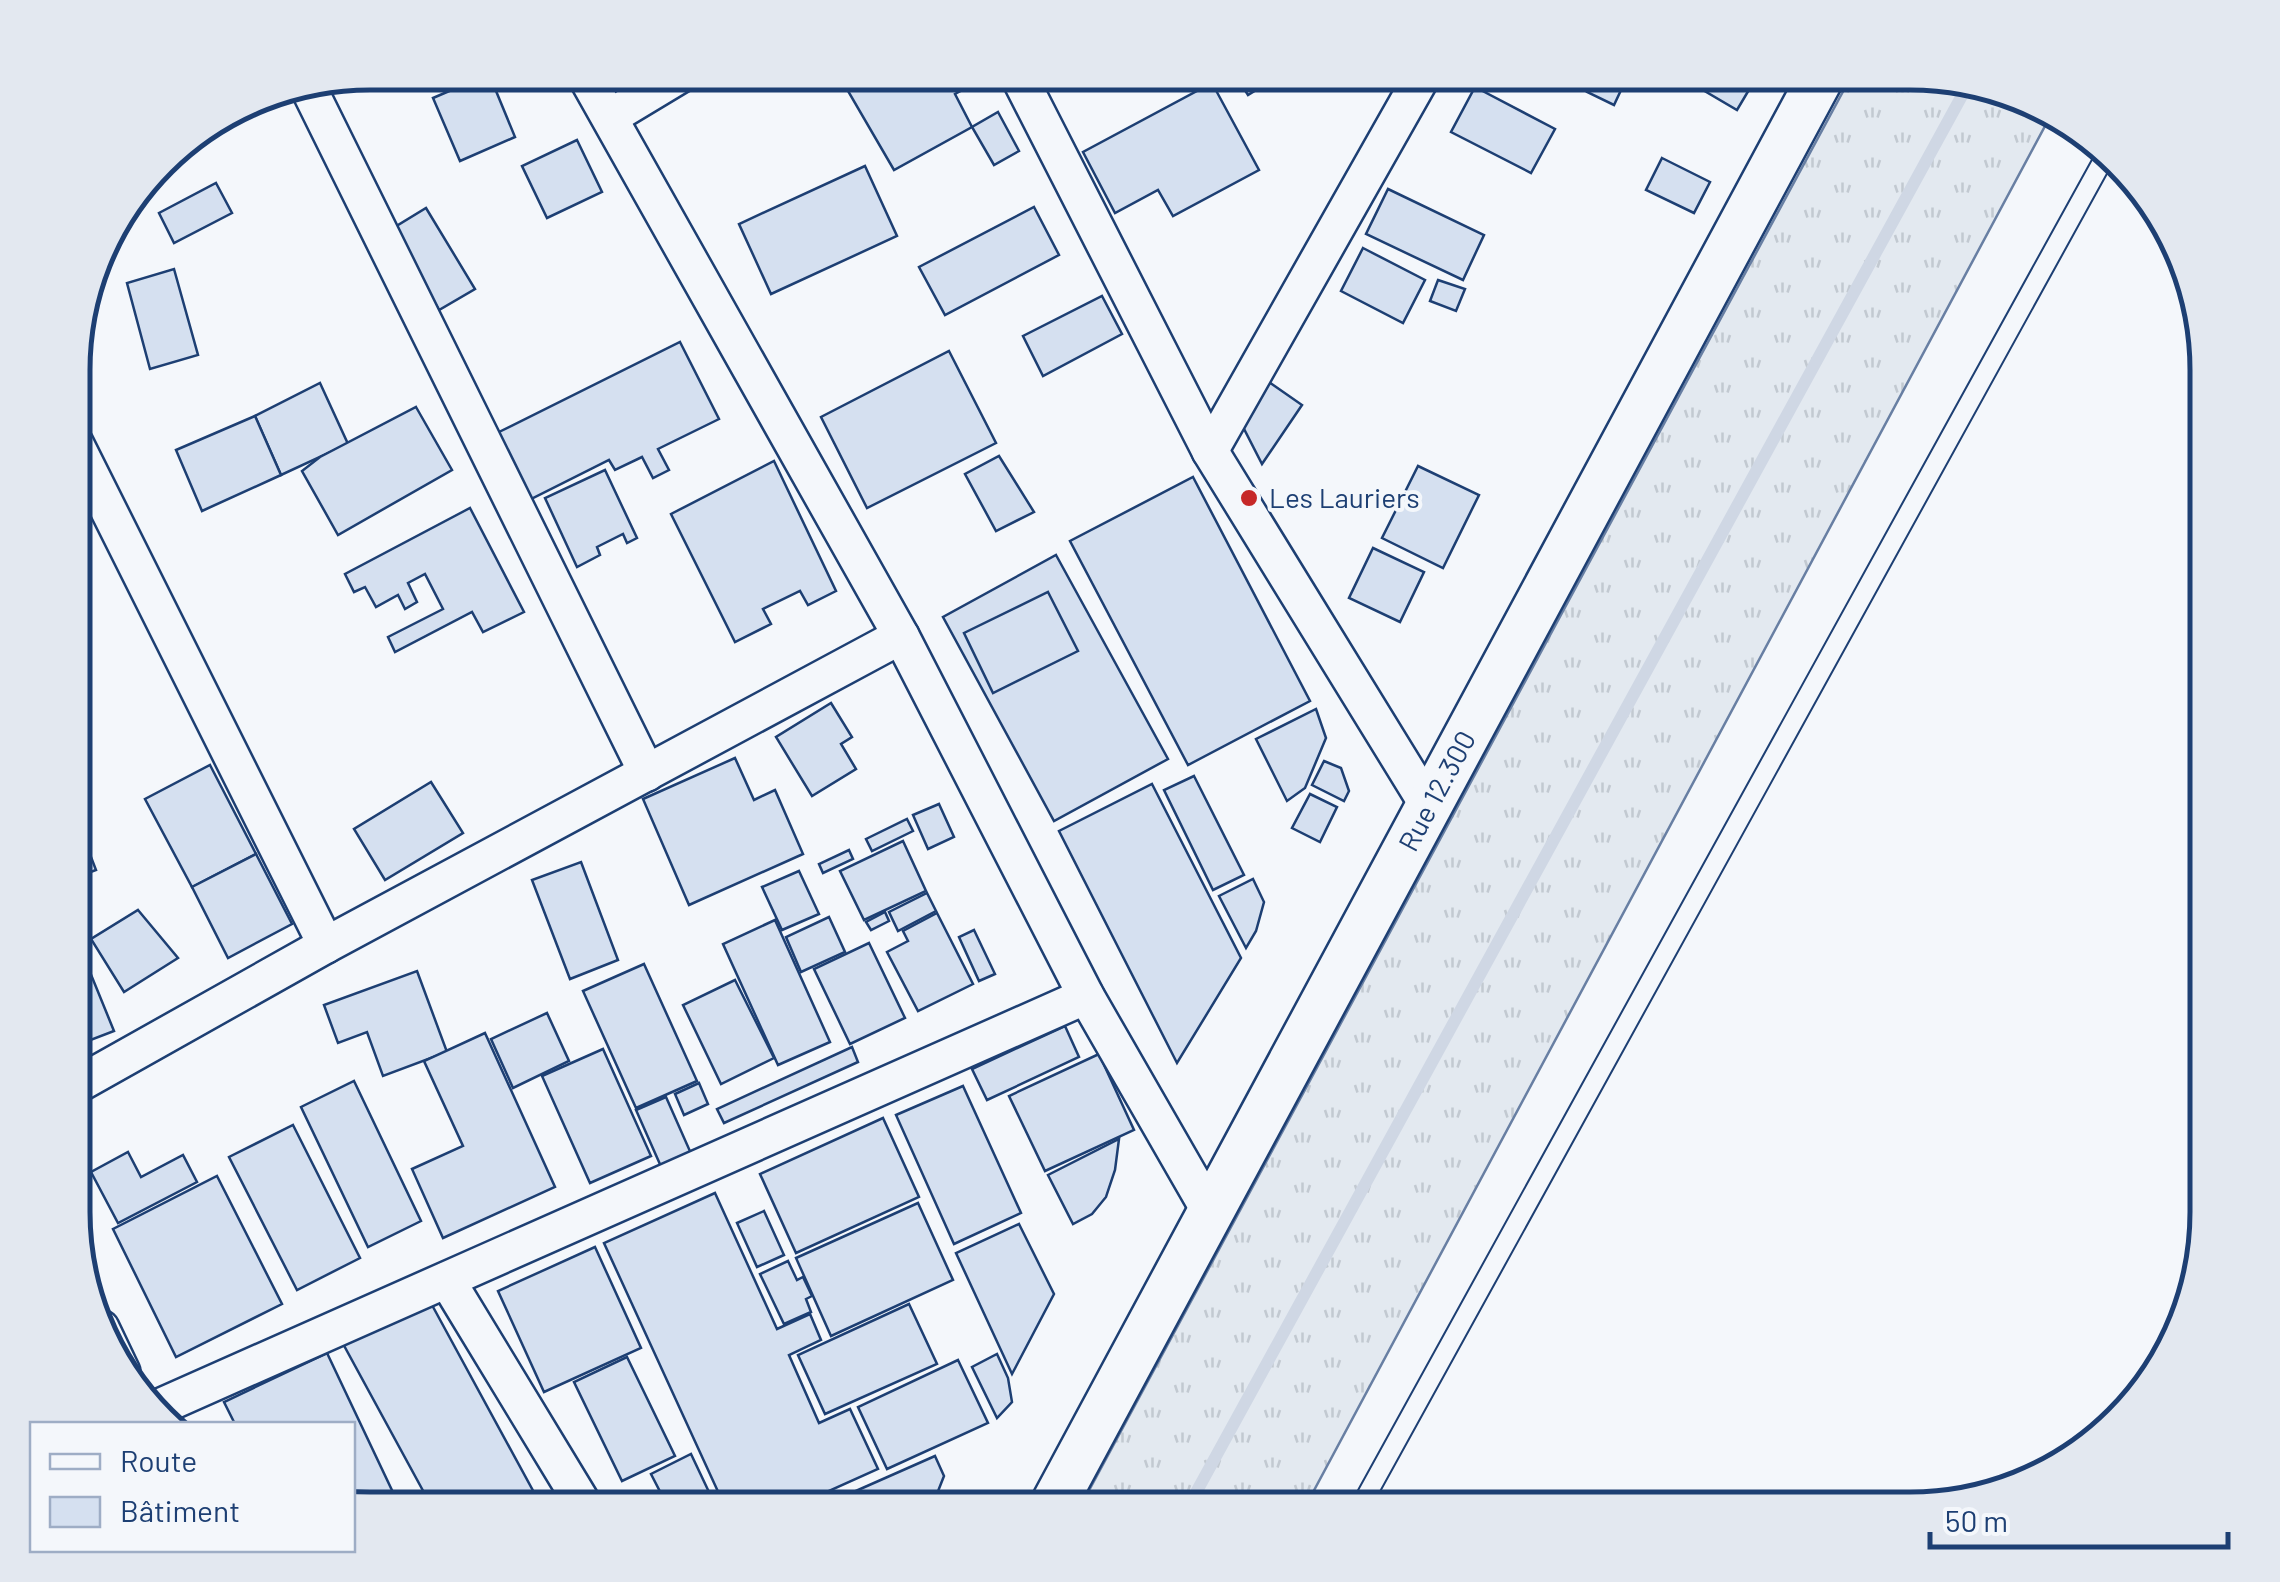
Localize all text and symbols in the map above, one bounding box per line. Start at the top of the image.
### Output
place label: Les Lauriers [1269,480,1420,514]
marker: Les Lauriers [1238,487,1260,509]
street label: Rue 12.300 [1390,725,1482,856]
legend [30,1422,355,1552]
text: Route [120,1442,197,1478]
scale bar [1930,1487,2228,1549]
text: Bâtiment [120,1492,240,1528]
text: 50 m [1945,1502,2008,1538]

